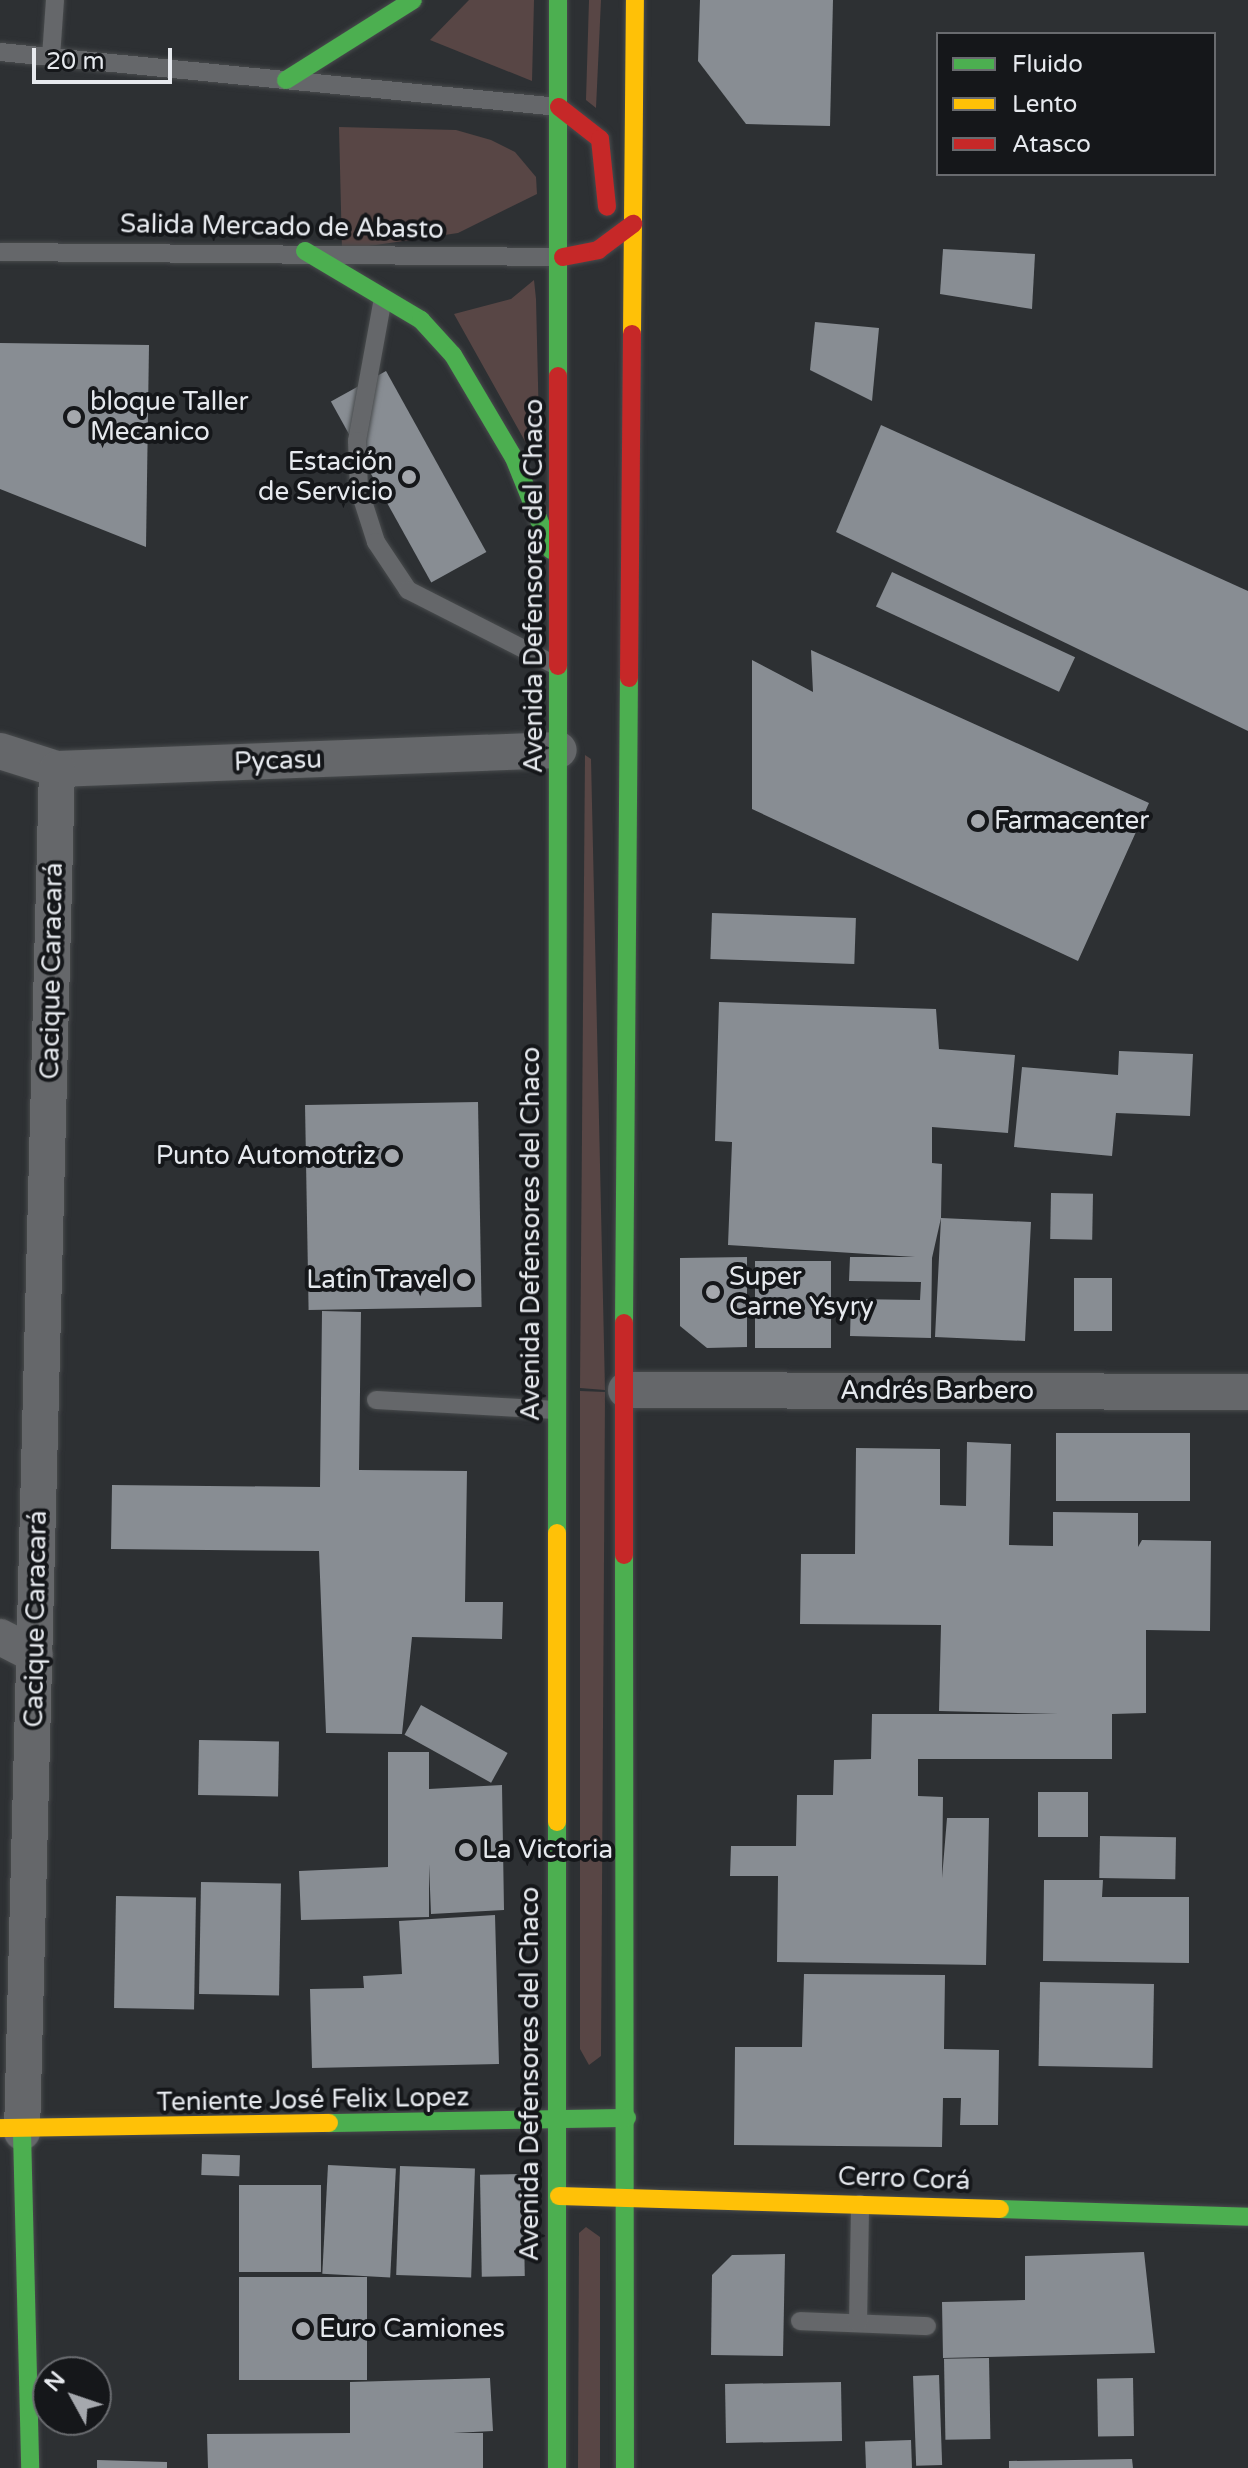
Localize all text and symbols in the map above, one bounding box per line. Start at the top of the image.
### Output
scale bar [36,32,176,82]
legend [936,32,1216,176]
text: 20 m [46,47,104,76]
text: Fluido [1012,50,1083,79]
text: Lento [1012,90,1077,119]
text: Atasco [1012,130,1091,159]
street label: Salida Mercado de Abasto [120,209,444,245]
place label: bloque Taller Mecanico [90,386,248,448]
street label: Avenida Defensores del Chaco [518,399,550,773]
marker: bloque Taller Mecanico [65,408,83,426]
place label: Estación de Servicio [258,446,393,508]
marker: Estación de Servicio [400,468,418,486]
street label: Pycasu [233,744,323,778]
place label: Farmacenter [994,805,1149,837]
marker: Farmacenter [969,812,987,830]
street label: Cacique Caracará [35,862,69,1080]
street label: Avenida Defensores del Chaco [515,1047,547,1421]
place label: Punto Automotriz [156,1140,376,1172]
marker: Punto Automotriz [383,1147,401,1165]
place label: Super Carne Ysyry [729,1261,874,1322]
place label: Latin Travel [306,1264,448,1296]
marker: Latin Travel [455,1271,473,1289]
marker: Super Carne Ysyry [704,1283,722,1301]
street label: Andrés Barbero [840,1375,1034,1407]
street label: Cacique Caracará [19,1510,53,1728]
place label: La Victoria [482,1834,613,1866]
marker: La Victoria [457,1841,475,1859]
street label: Avenida Defensores del Chaco [514,1887,546,2261]
street label: Teniente José Felix Lopez [156,2082,470,2118]
street label: Cerro Corá [837,2161,971,2197]
place label: Euro Camiones [319,2313,505,2345]
marker: Euro Camiones [294,2320,312,2338]
north arrow [32,2356,112,2436]
text: N [40,2367,71,2397]

